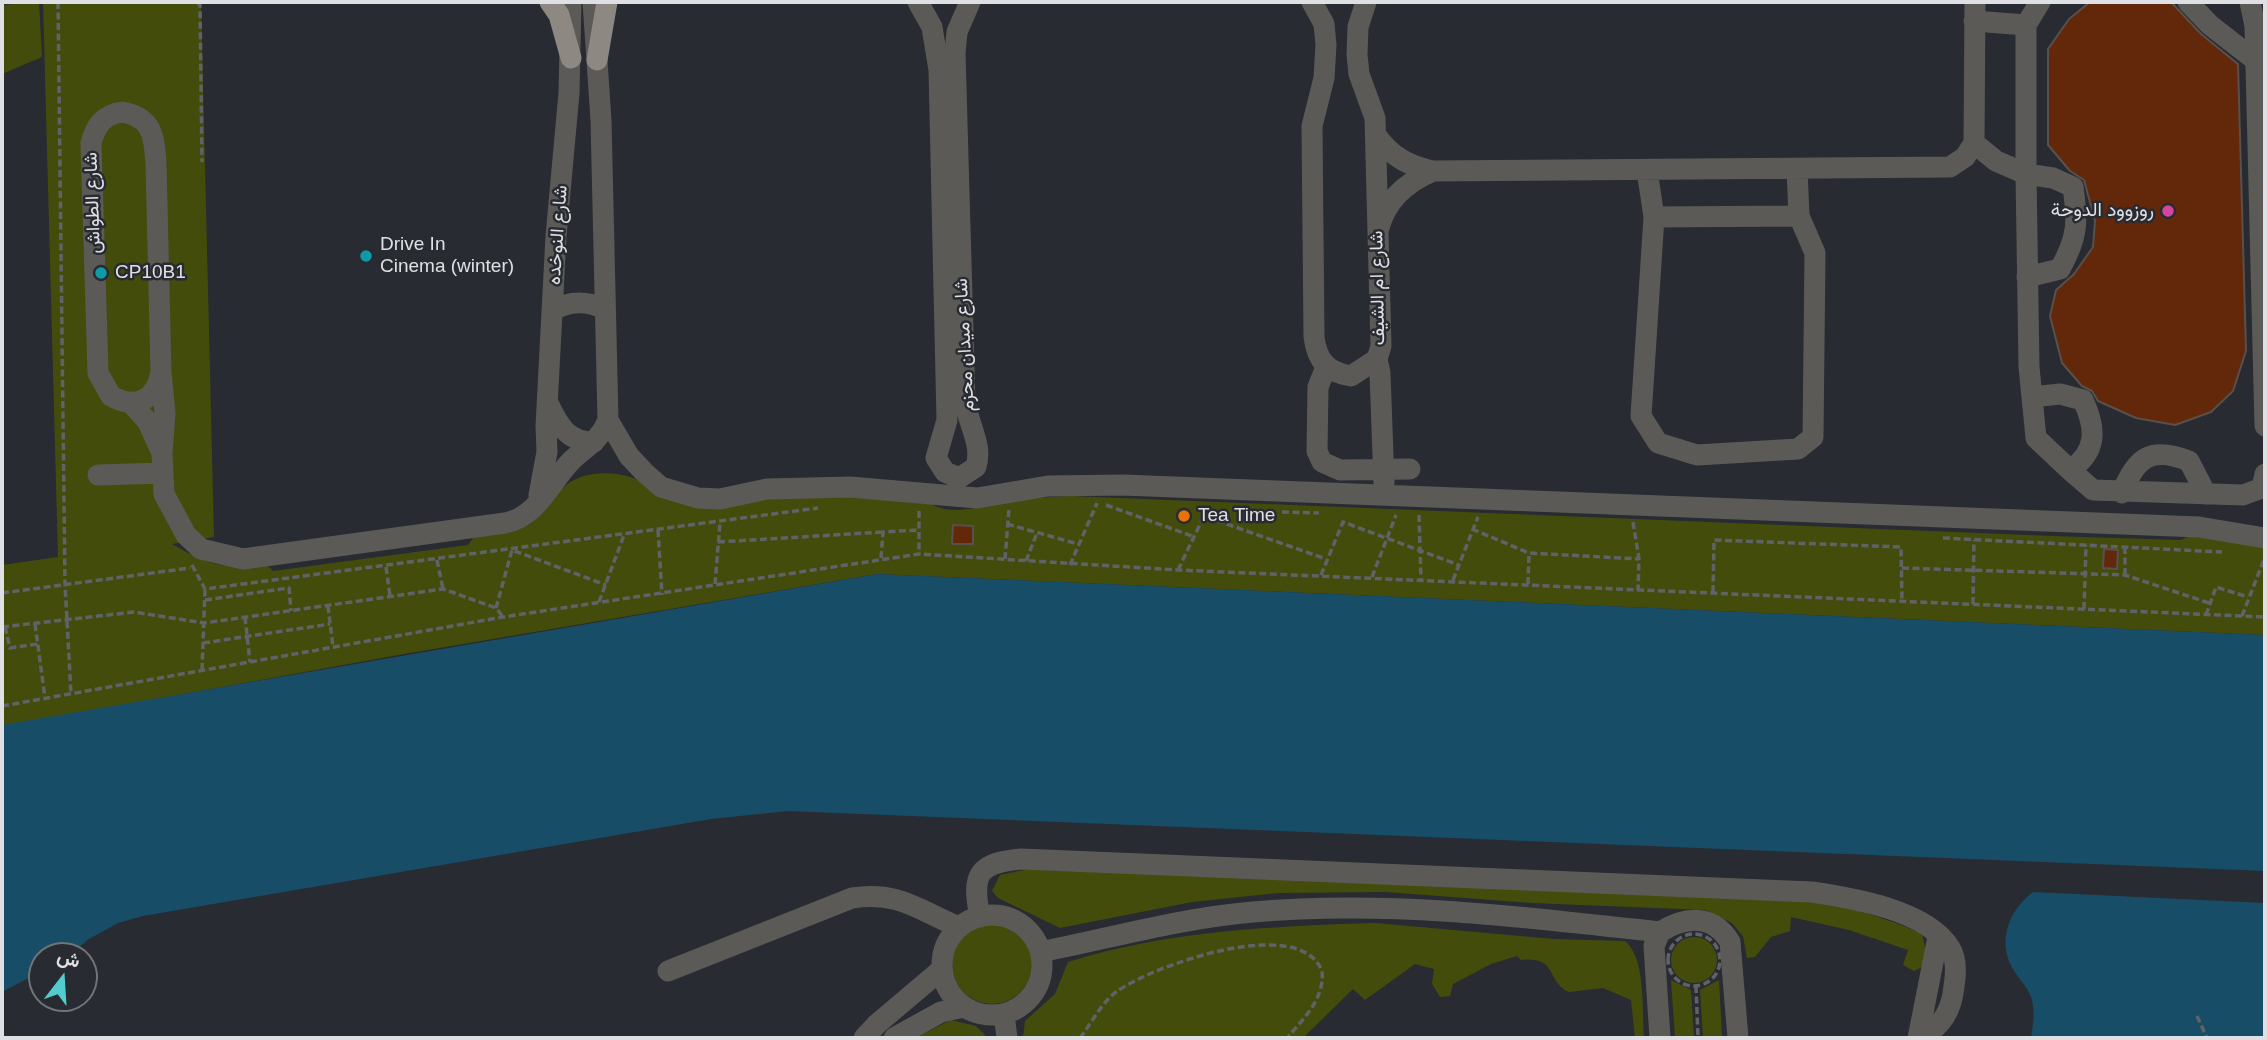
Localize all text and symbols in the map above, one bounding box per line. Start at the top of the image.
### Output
street label: شارع الطواش [80,152,106,254]
street label: شارع النوخده [543,184,573,286]
place label: روزوود الدوحة [2051,200,2154,222]
marker: روزوود الدوحة [2160,203,2176,219]
street label: شارع ام الشيف [1366,230,1390,346]
place label: Drive In Cinema (winter) [380,234,514,278]
marker: Drive In Cinema (winter) [358,248,374,264]
place label: CP10B1 [115,262,186,284]
marker: CP10B1 [93,265,109,281]
street label: شارع ميدان محزم [950,278,980,412]
place label: Tea Time [1198,505,1275,527]
marker: Tea Time [1176,508,1192,524]
north arrow [28,942,98,1012]
text: ش [55,945,83,972]

